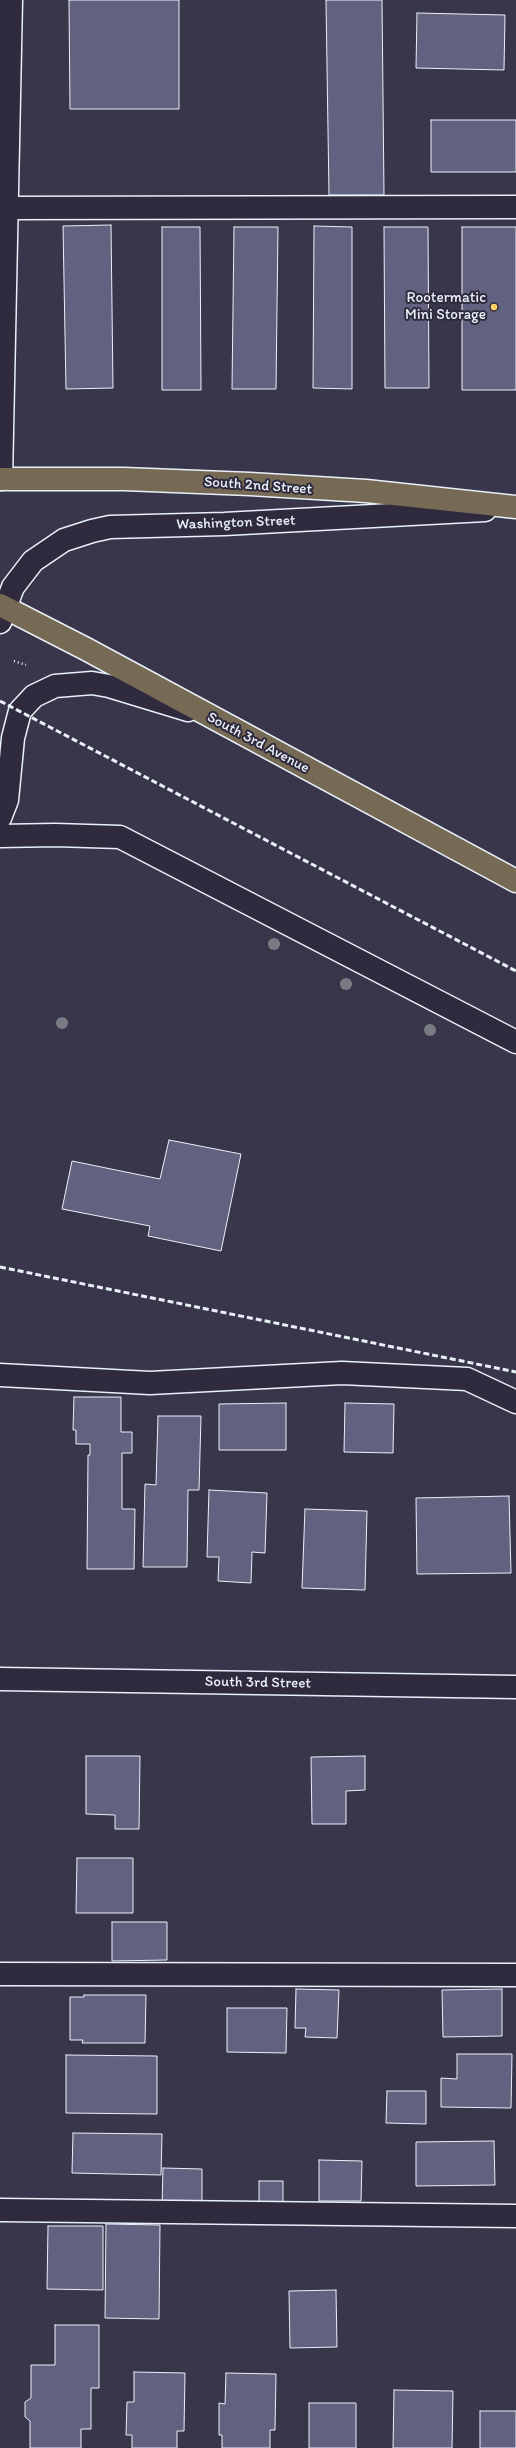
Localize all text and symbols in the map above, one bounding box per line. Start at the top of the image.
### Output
place label: Rootermatic Mini Storage [405,289,486,324]
marker: Rootermatic Mini Storage [489,302,499,312]
street label: South 2nd Street [203,473,313,499]
street label: Washington Street [176,512,296,534]
street label: South 3rd Avenue [204,708,312,778]
street label: South 3rd Street [205,1673,311,1693]

